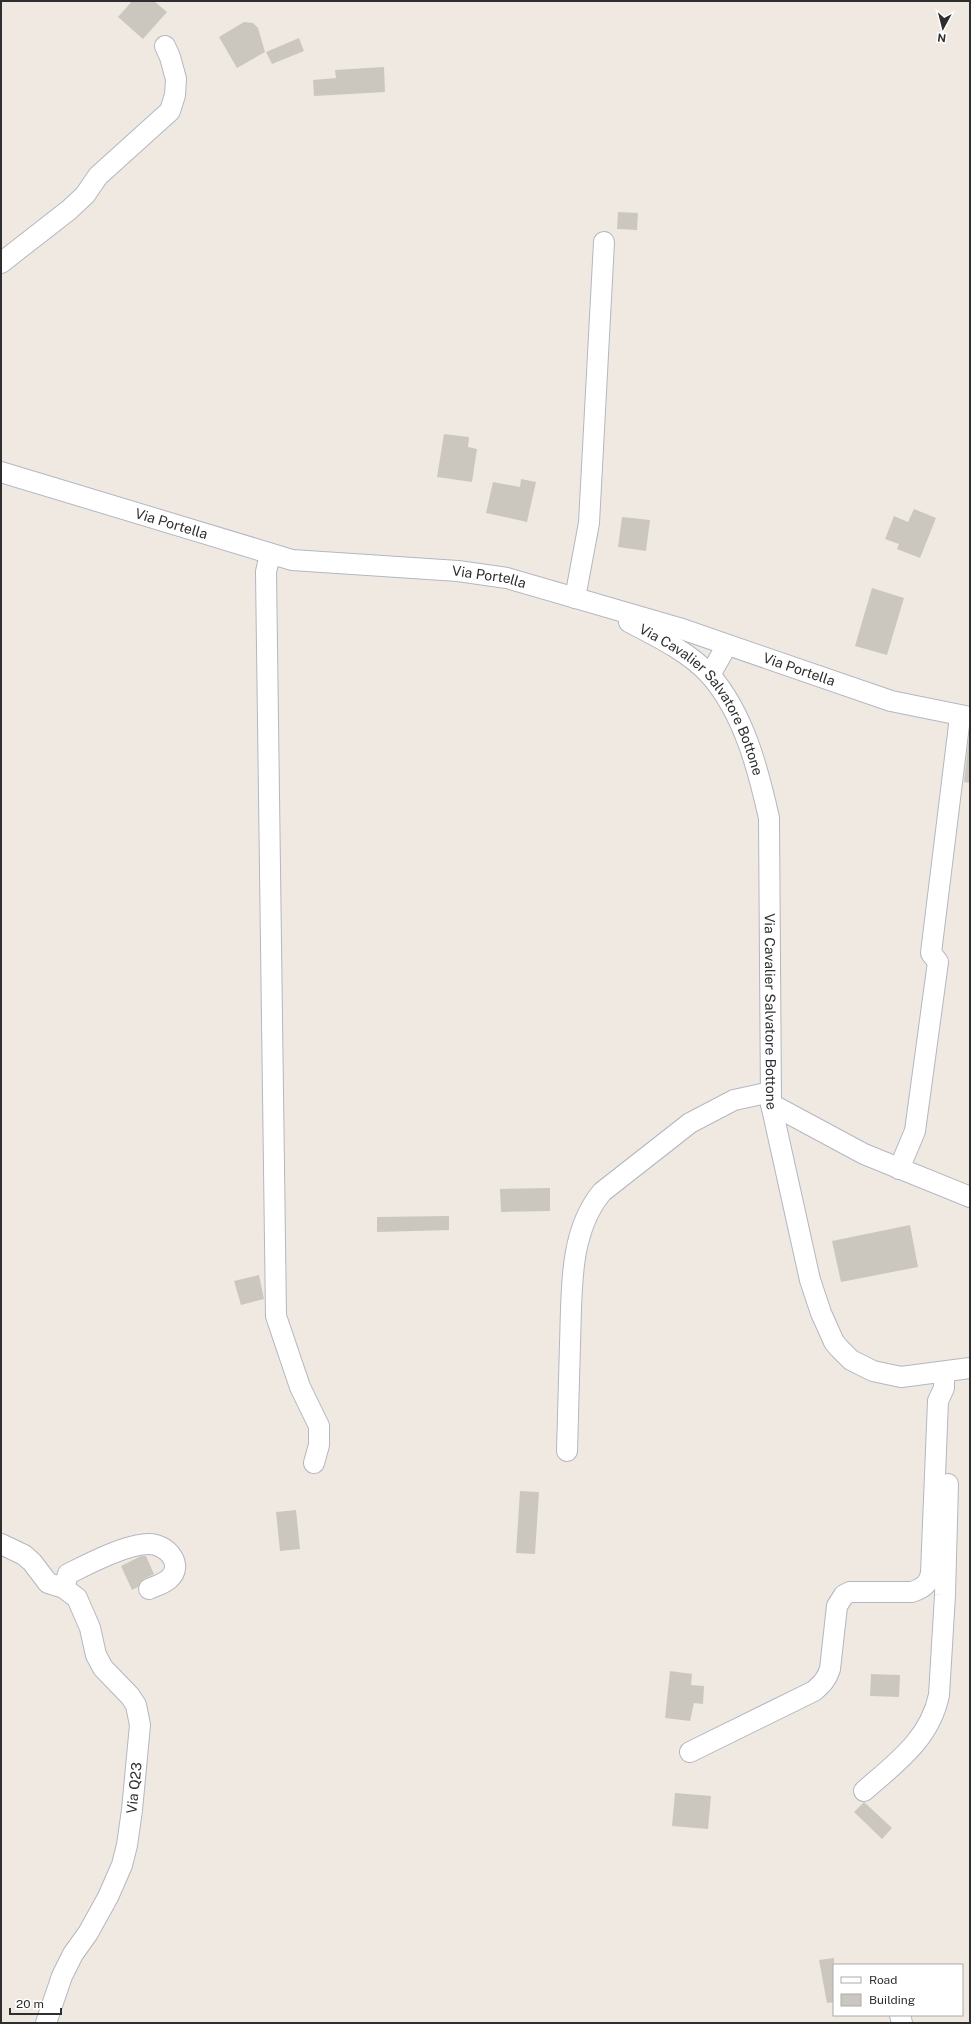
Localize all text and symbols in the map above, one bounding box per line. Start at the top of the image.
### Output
north arrow [923,8,963,48]
text: N [937,31,947,44]
street label: Via Portella [133,505,210,542]
street label: Via Portella [451,563,528,591]
street label: Via Cavalier Salvatore Bottone [637,621,766,777]
street label: Via Portella [761,650,837,689]
street label: Via Cavalier Salvatore Bottone [762,913,780,1111]
street label: Via Q23 [123,1761,145,1815]
legend [833,1964,963,2016]
text: Road [869,1973,897,1987]
scale bar [10,1990,61,2016]
text: Building [869,1993,915,2007]
text: 20 m [16,1997,44,2011]

